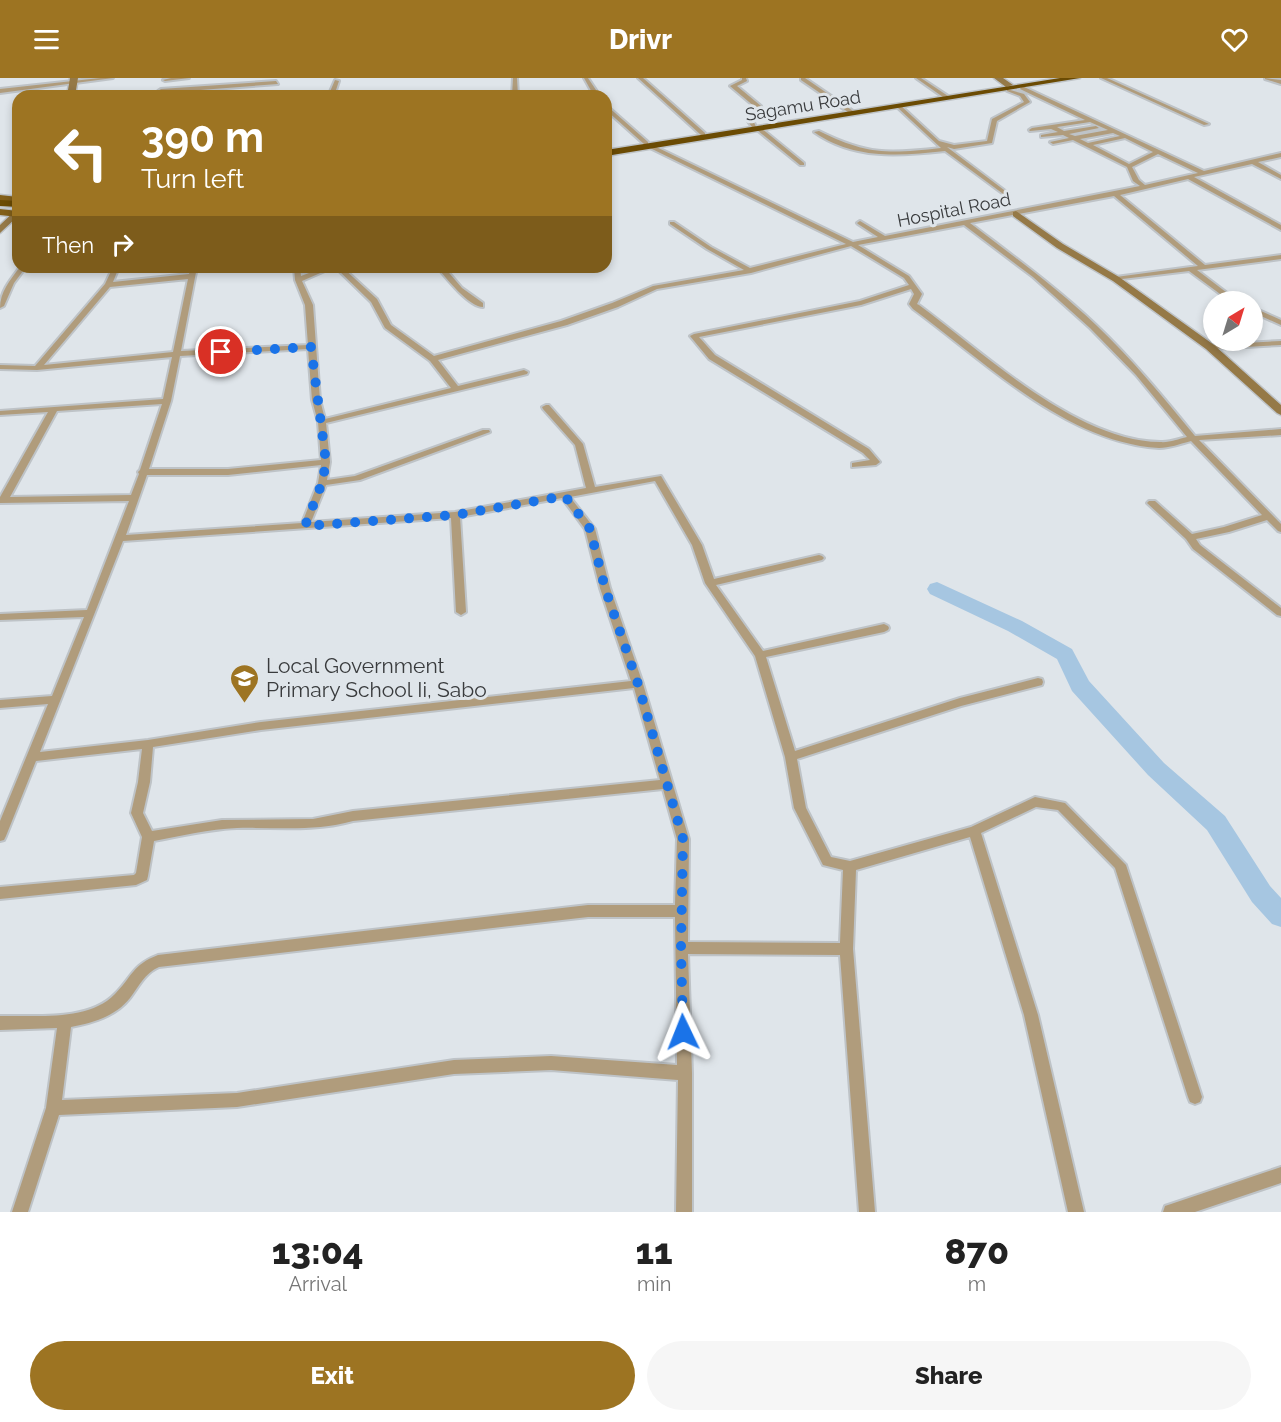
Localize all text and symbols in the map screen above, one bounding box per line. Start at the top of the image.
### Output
icon: menu [30,23,63,56]
icon: heart [1218,23,1251,56]
text: Drivr [609,24,672,55]
street label: Sagamu Road [744,86,862,125]
text: 390 m [141,113,264,162]
icon: left [42,114,120,192]
text: Turn left [141,163,244,194]
street label: Hospital Road [895,188,1013,231]
icon: right [106,228,139,261]
text: Then [42,232,94,258]
north arrow [1203,291,1263,351]
map controls [1203,291,1263,351]
pin [195,326,246,377]
icon: arrive [204,335,237,368]
place label: Local Government Primary School Ii, Sabo [266,653,487,702]
school or university icon: Local Government Primary School Ii, Sabo [229,662,261,704]
position arrow [651,1000,715,1064]
text: 13:04 [272,1230,364,1272]
text: 11 [635,1230,673,1272]
text: 870 [945,1230,1009,1272]
text: Arrival [288,1272,347,1296]
text: min [637,1272,671,1296]
text: m [968,1272,986,1296]
button: Exit [30,1341,635,1410]
button: Share [647,1341,1251,1410]

